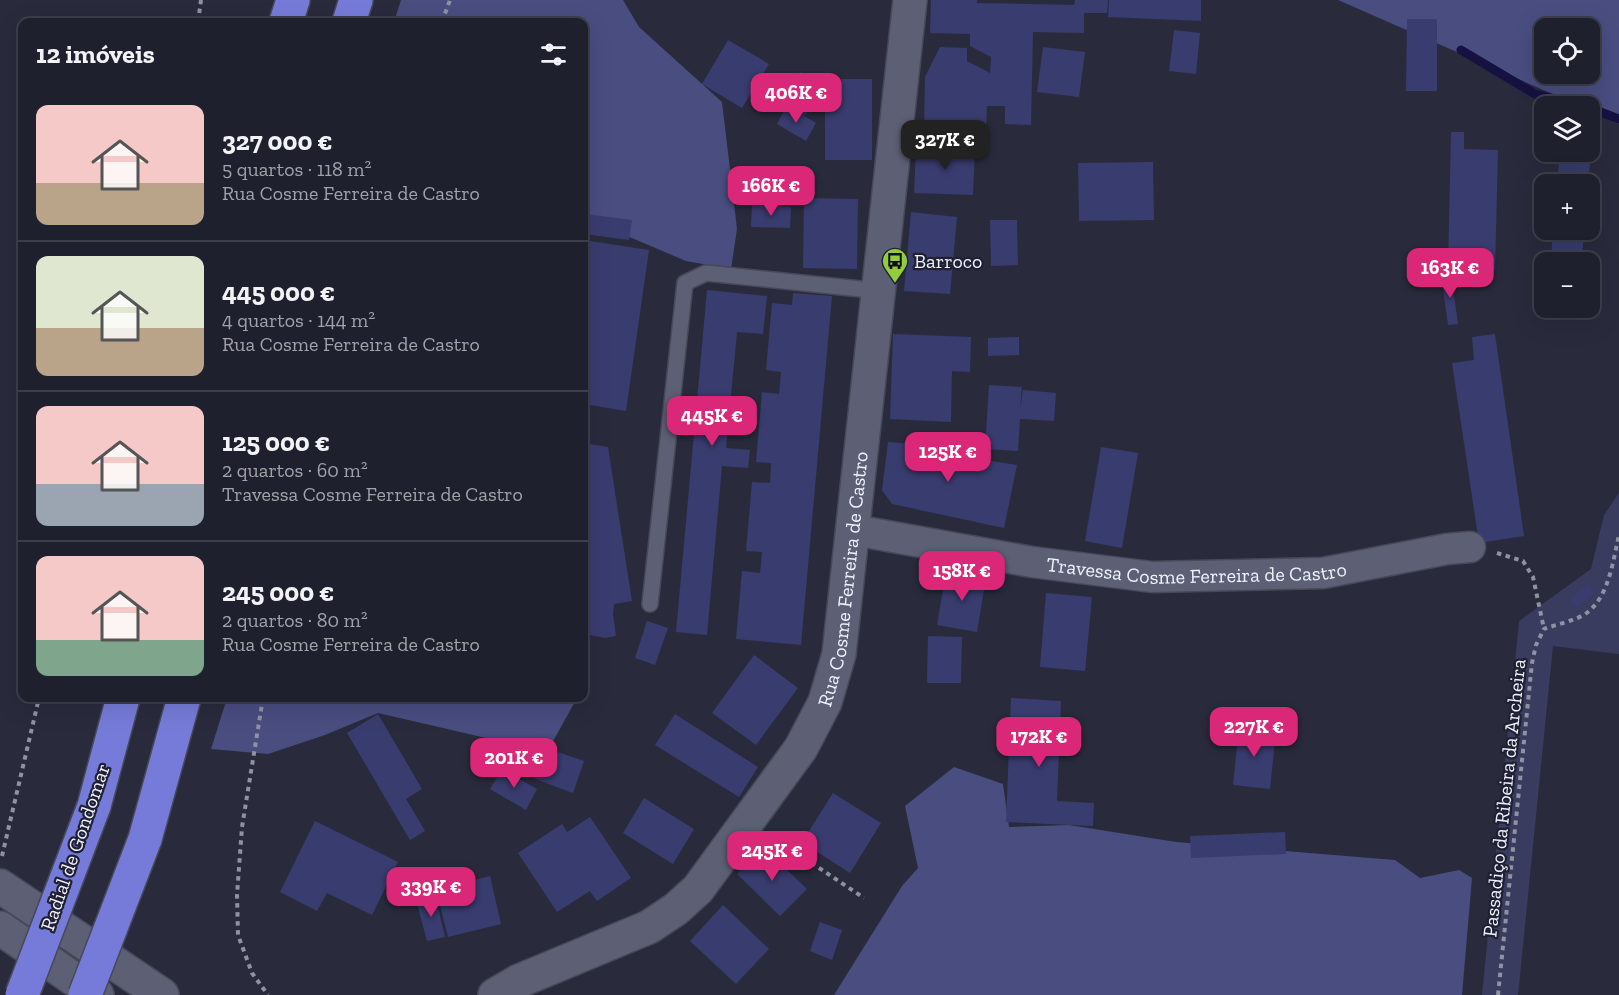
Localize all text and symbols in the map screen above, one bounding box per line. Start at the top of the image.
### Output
map controls [1534,18,1600,318]
button: locate [1534,18,1600,84]
text: 12 imóveis [36,38,155,70]
icon: filters [537,38,570,71]
pin: 406K € [747,73,845,124]
text: 406K € [765,80,827,104]
button: layers [1534,96,1600,162]
pin: 327K € [896,120,994,171]
text: 327 000 € [222,125,333,157]
text: 327K € [915,127,975,151]
icon: home [84,129,156,201]
text: 5 quartos · 118 m² [222,157,372,181]
pin: 166K € [722,166,820,217]
text: 166K € [742,173,800,197]
button: + [1534,174,1600,240]
text: Rua Cosme Ferreira de Castro [222,181,480,205]
bus stop icon: Barroco [880,246,910,284]
pin: 163K € [1401,248,1499,299]
place label: Barroco [914,249,982,273]
button: − [1534,252,1600,318]
text: 163K € [1421,255,1479,279]
text: 445 000 € [222,276,335,308]
icon: home [84,280,156,352]
text: 4 quartos · 144 m² [222,308,375,332]
text: Rua Cosme Ferreira de Castro [222,332,480,356]
pin: 445K € [663,396,761,447]
text: 445K € [681,403,743,427]
text: 125 000 € [222,426,330,458]
icon: home [84,430,156,502]
pin: 125K € [899,432,997,483]
text: 125K € [919,439,977,463]
street label: Rua Cosme Ferreira de Castro [812,450,873,709]
text: 2 quartos · 60 m² [222,458,368,482]
text: Travessa Cosme Ferreira de Castro [222,482,523,506]
pin: 158K € [913,551,1011,602]
street label: Travessa Cosme Ferreira de Castro [1045,552,1348,589]
text: 158K € [933,558,991,582]
text: 245 000 € [222,576,334,608]
icon: home [84,580,156,652]
text: 2 quartos · 80 m² [222,608,368,632]
text: Rua Cosme Ferreira de Castro [222,632,480,656]
street label: Passadiço da Ribeira da Archeira [1477,657,1531,938]
pin: 227K € [1205,707,1303,758]
text: 227K € [1224,714,1284,738]
pin: 172K € [990,717,1088,768]
text: 172K € [1010,724,1068,748]
pin: 201K € [465,738,563,789]
text: 201K € [484,745,544,769]
street label: Radial de Gondomar [35,760,115,934]
pin: 245K € [723,831,821,882]
text: 245K € [741,838,803,862]
pin: 339K € [382,867,480,918]
text: 339K € [400,874,462,898]

